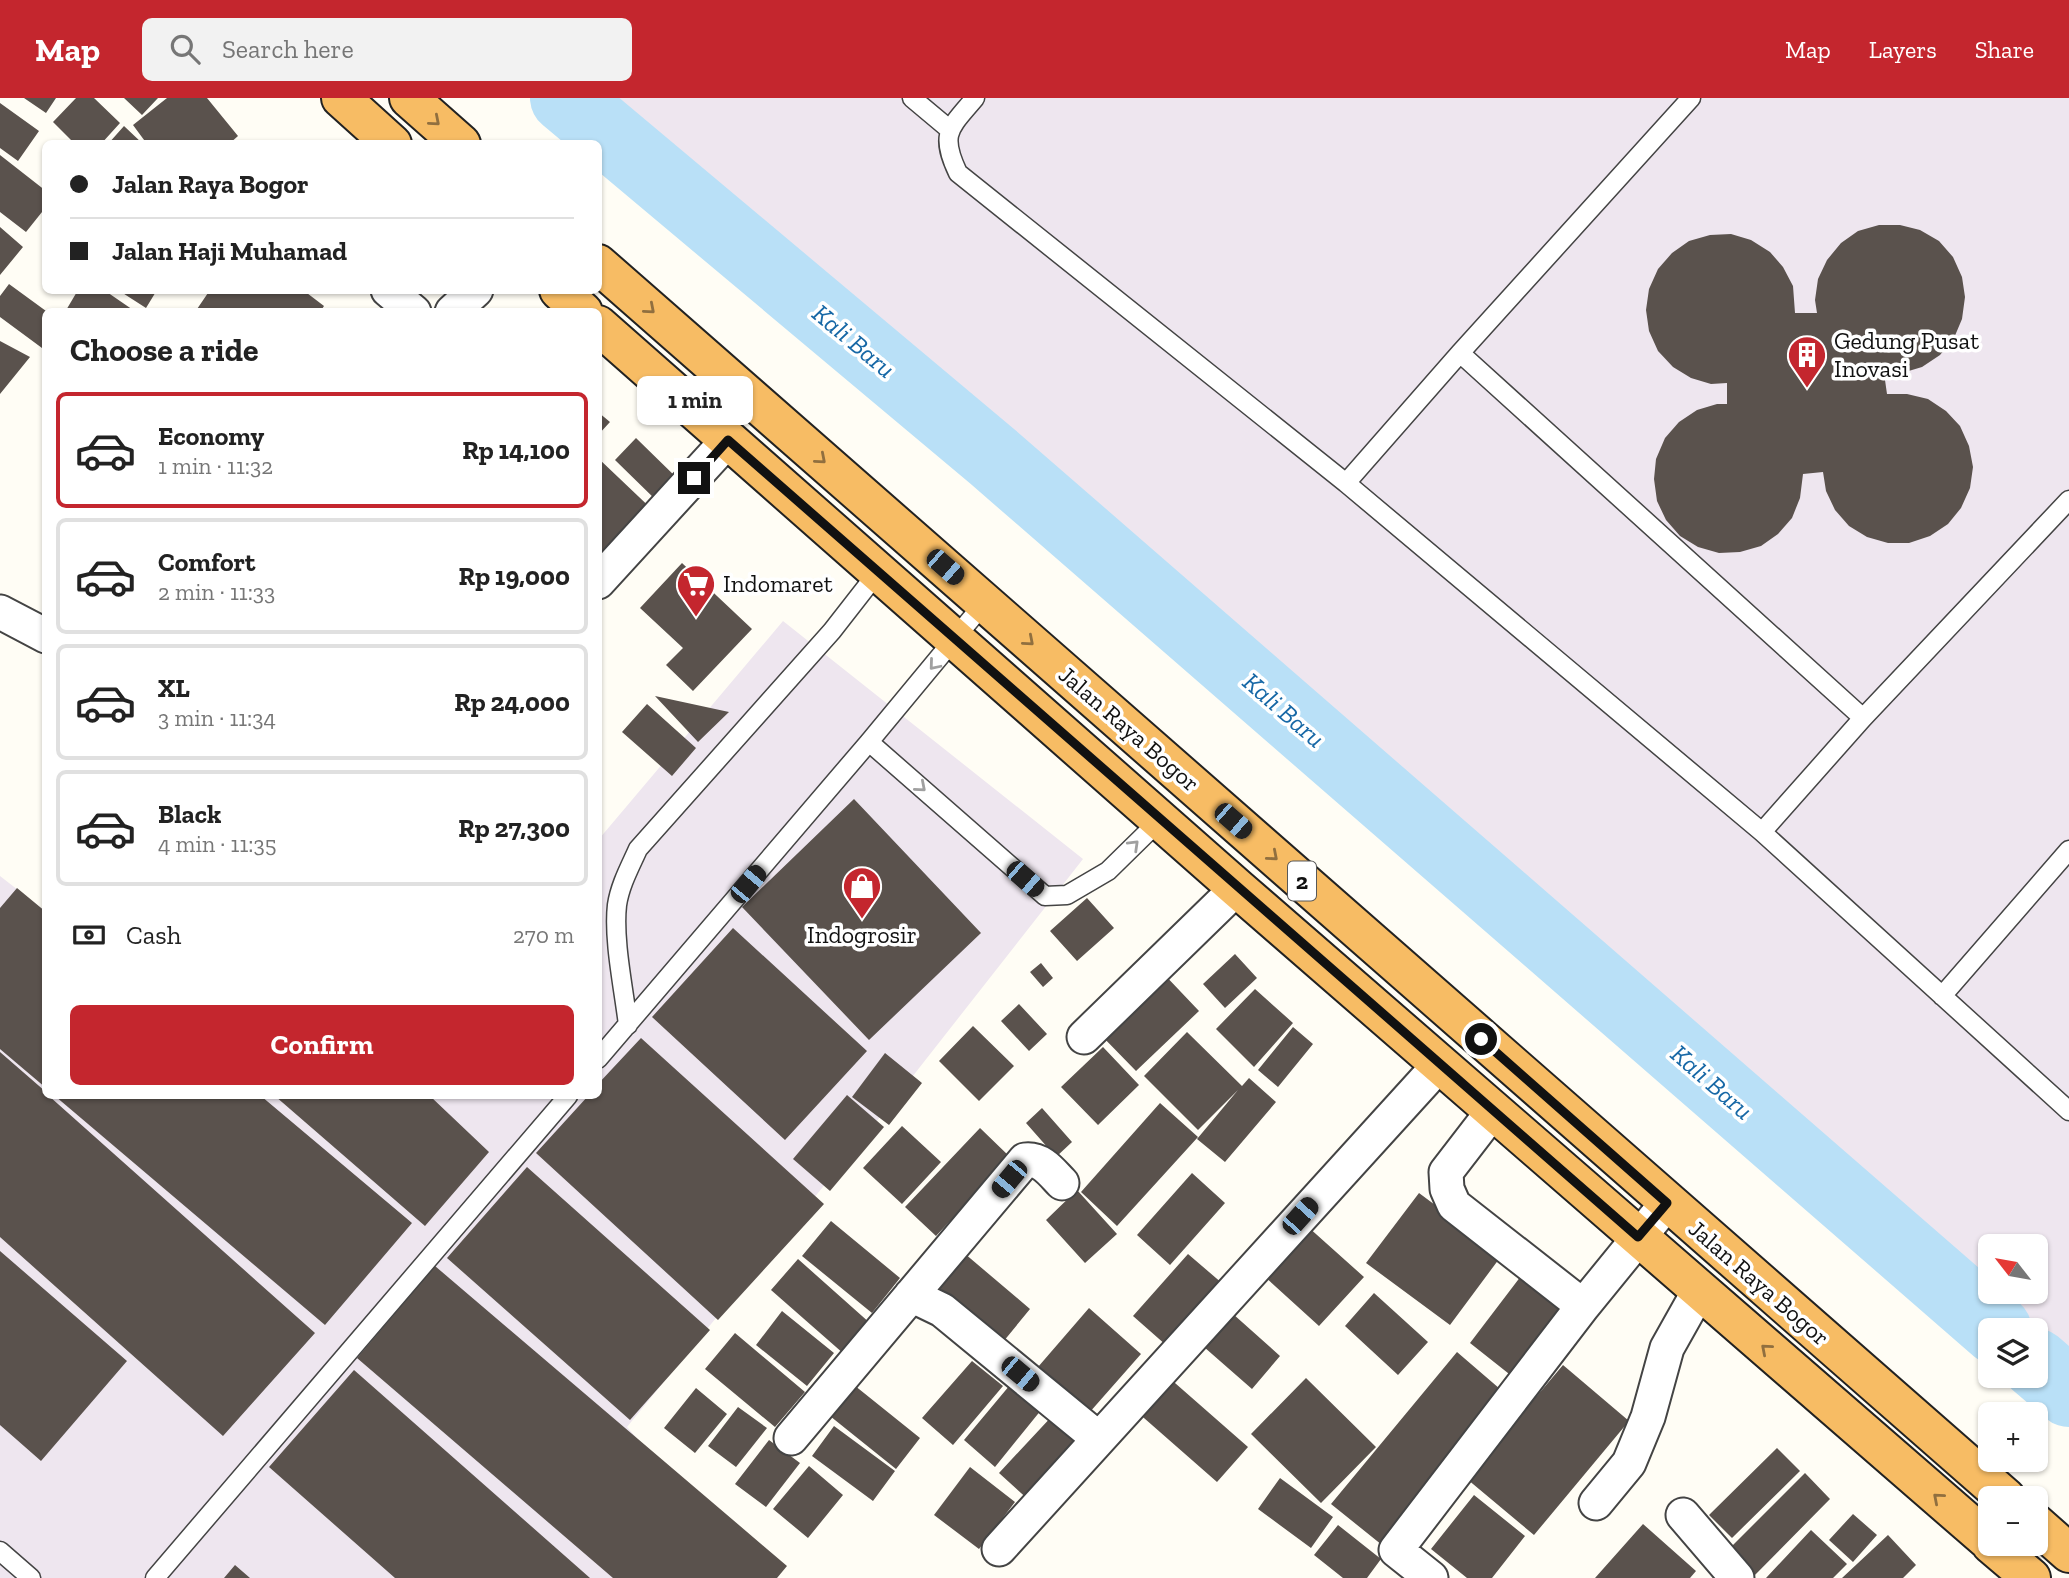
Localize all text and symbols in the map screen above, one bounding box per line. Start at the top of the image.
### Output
search box [142,18,632,81]
text: Map [35,30,100,69]
icon: search [166,30,204,68]
text: Search here [222,33,354,65]
text: Map [1785,35,1831,64]
text: Layers [1869,35,1937,64]
text: Share [1975,35,2034,64]
one-way arrow [426,113,439,125]
text: Jalan Raya Bogor [112,168,309,200]
text: Jalan Haji Muhamad [112,235,347,267]
water label: Kali Baru [806,297,902,385]
one-way arrow [642,301,655,313]
place label: Gedung Pusat Inovasi [1834,326,1979,383]
text: Choose a ride [70,331,258,369]
building icon: Gedung Pusat Inovasi [1786,334,1828,389]
callout: 1 min [636,376,752,426]
text: 1 min [668,386,722,414]
icon: car [74,419,137,482]
text: Economy [158,420,264,452]
text: Rp 14,100 [462,434,570,466]
one-way arrow [813,451,826,463]
text: 1 min · 11:32 [158,452,273,480]
route end [678,462,710,494]
icon: car [74,545,137,608]
car [923,545,968,589]
text: Comfort [158,546,255,578]
text: Rp 19,000 [459,560,570,592]
supermarket icon: Indomaret [675,563,717,618]
place label: Indomaret [723,569,833,598]
text: 2 min · 11:33 [158,578,275,606]
one-way arrow [1021,633,1034,645]
one-way arrow [930,657,943,669]
street label: Jalan Raya Bogor [1053,660,1205,798]
water label: Kali Baru [1236,666,1332,754]
icon: car [74,671,137,734]
text: XL [158,672,190,704]
text: Rp 24,000 [454,686,570,718]
text: 3 min · 11:34 [158,704,276,732]
one-way arrow [912,779,925,791]
icon: car [74,797,137,860]
text: Black [158,798,221,830]
car [1211,799,1256,843]
text: Rp 27,300 [458,812,570,844]
text: 4 min · 11:35 [158,830,276,858]
one-way arrow [1126,841,1139,854]
one-way arrow [1265,848,1278,860]
car [1003,857,1048,901]
car [727,861,770,907]
road number: 2 [1288,862,1316,901]
shop icon: Indogrosir [841,865,883,920]
icon: cash [70,916,108,954]
text: Cash [126,919,181,951]
place label: Indogrosir [807,920,917,949]
text: 270 m [513,921,574,949]
button: Confirm [70,1005,574,1085]
route start [1465,1023,1497,1055]
water label: Kali Baru [1664,1038,1760,1126]
car [988,1156,1031,1202]
car [1279,1193,1322,1239]
street label: Jalan Raya Bogor [1683,1214,1835,1352]
north arrow [1978,1234,2048,1304]
map controls [1978,1234,2048,1556]
button: layers [1978,1318,2048,1388]
one-way arrow [1761,1345,1774,1357]
car [998,1352,1043,1396]
button: + [1978,1402,2048,1472]
button: − [1978,1486,2048,1556]
one-way arrow [1933,1494,1946,1506]

